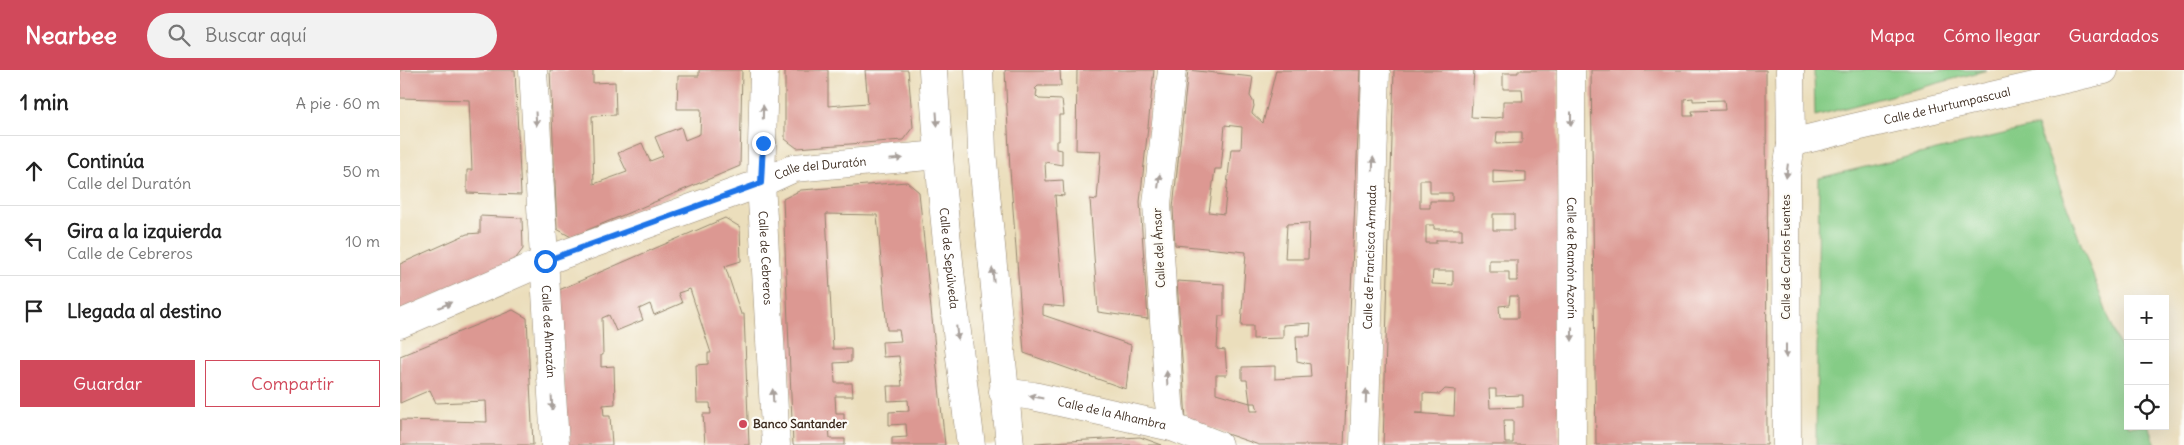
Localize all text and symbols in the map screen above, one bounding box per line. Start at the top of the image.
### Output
search box [147,13,497,58]
text: Nearbee [25,20,117,50]
icon: search [165,21,193,49]
text: Buscar aquí [205,23,306,47]
text: Mapa [1870,24,1915,47]
text: Cómo llegar [1943,24,2040,47]
text: Guardados [2068,24,2159,47]
street label: Calle de Hurtumpascual [1882,84,2012,128]
text: 1 min [20,89,69,116]
text: A pie · 60 m [296,93,380,113]
one-way arrow [759,103,767,119]
one-way arrow [533,111,541,127]
one-way arrow [933,111,941,127]
one-way arrow [1567,111,1575,127]
route end [752,132,775,155]
text: Continúa [67,149,144,173]
street label: Calle del Duratón [772,154,867,183]
one-way arrow [888,155,904,163]
one-way arrow [1369,156,1377,172]
icon: ahead [20,157,48,185]
text: 50 m [342,161,380,181]
one-way arrow [1783,163,1791,179]
text: Calle del Duratón [67,173,191,193]
one-way arrow [1155,173,1163,189]
street label: Calle de Francisca Armada [1360,184,1379,330]
street label: Calle de Carlos Fuentes [1778,194,1793,320]
street label: Calle de Ramón Azorín [1564,197,1580,319]
street label: Calle de Sepúlveda [937,207,962,310]
street label: Calle del Ánsar [1149,207,1168,288]
street label: Calle de Cebreros [756,210,776,305]
text: Gira a la izquierda [67,219,222,243]
icon: left [20,227,48,255]
text: 10 m [345,231,380,251]
text: Calle de Cebreros [67,243,193,263]
route start [534,250,557,273]
one-way arrow [988,266,996,282]
street label: Calle de Almazán [539,285,559,378]
map controls [2124,295,2169,430]
button: + [2124,295,2169,340]
icon: arrive [20,297,48,325]
text: Llegada al destino [67,299,222,323]
one-way arrow [438,300,452,308]
one-way arrow [953,325,961,341]
one-way arrow [1568,326,1576,342]
button: − [2124,340,2169,385]
one-way arrow [1782,343,1790,359]
button: Guardar [20,360,195,407]
button: Compartir [205,360,380,407]
one-way arrow [1163,370,1171,386]
button: locate [2124,385,2169,430]
one-way arrow [769,388,777,404]
one-way arrow [1362,388,1370,404]
one-way arrow [1027,392,1043,400]
street label: Calle de la Alhambra [1056,394,1168,433]
one-way arrow [549,395,557,411]
place label: Banco Santander [753,416,847,431]
marker: Banco Santander [737,418,749,430]

